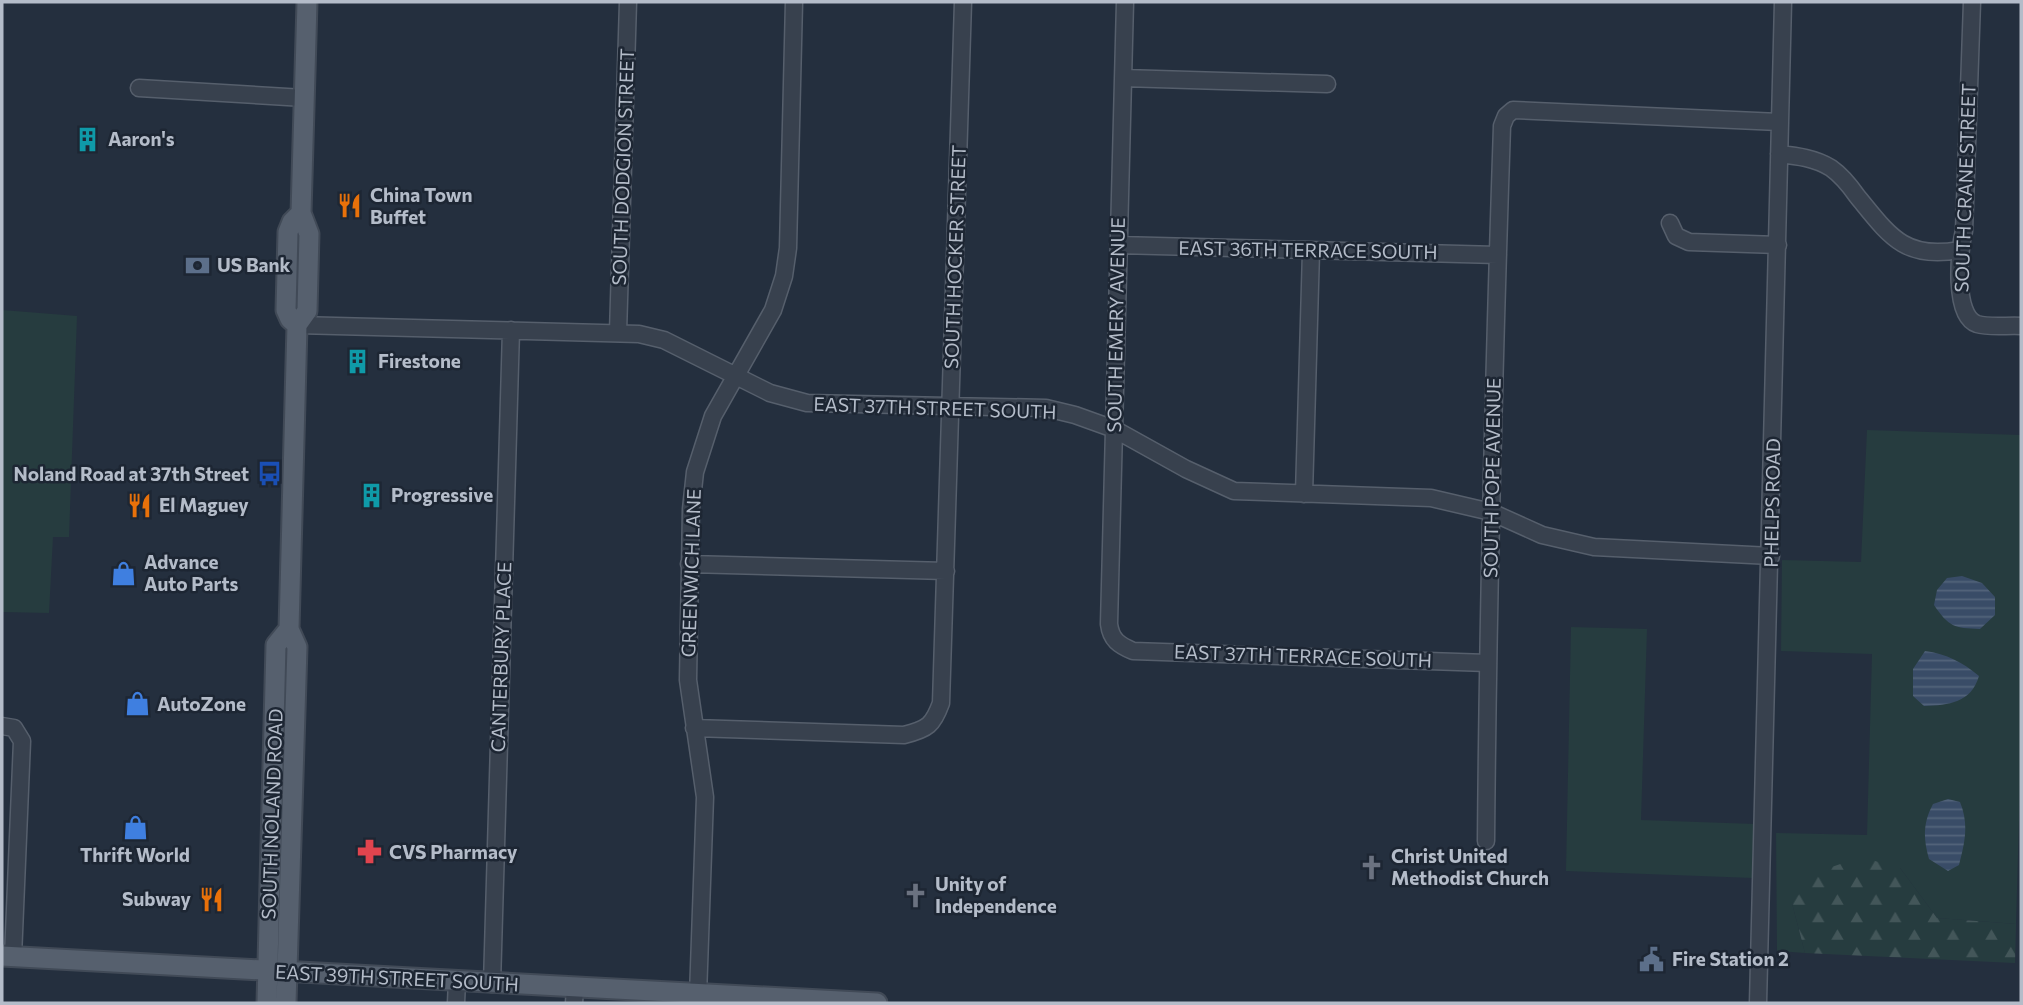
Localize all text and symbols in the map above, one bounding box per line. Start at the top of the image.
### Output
street label: SOUTH DODGION STREET [607,48,638,286]
street label: SOUTH CRANE STREET [1949,83,1980,293]
building icon: Aaron's [74,125,102,153]
place label: Aaron's [108,127,175,150]
street label: SOUTH HOCKER STREET [939,144,970,369]
place label: China Town Buffet [370,183,473,228]
restaurant icon: China Town Buffet [336,192,364,220]
street label: SOUTH EMERY AVENUE [1102,217,1129,433]
street label: EAST 36TH TERRACE SOUTH [1178,236,1438,263]
bank icon: US Bank [183,251,211,279]
place label: US Bank [217,253,290,276]
building icon: Firestone [344,347,372,375]
place label: Firestone [378,349,461,372]
street label: SOUTH POPE AVENUE [1478,378,1505,578]
street label: EAST 37TH STREET SOUTH [813,392,1057,423]
street label: PHELPS ROAD [1759,438,1784,568]
bus stop icon: Noland Road at 37th Street [255,460,283,488]
place label: Noland Road at 37th Street [13,462,249,485]
building icon: Progressive [357,481,385,509]
place label: Progressive [391,483,493,506]
street label: GREENWICH LANE [676,488,705,658]
restaurant icon: El Maguey [125,491,153,519]
place label: El Maguey [159,493,249,516]
place label: Advance Auto Parts [144,550,238,595]
shop icon: Advance Auto Parts [110,559,138,587]
street label: CANTERBURY PLACE [486,561,515,753]
street label: EAST 37TH TERRACE SOUTH [1174,639,1432,672]
shop icon: AutoZone [123,690,151,718]
place label: AutoZone [157,692,246,715]
street label: SOUTH NOLAND ROAD [256,708,287,920]
shop icon: Thrift World [121,813,149,841]
pharmacy icon: CVS Pharmacy [355,838,383,866]
place label: CVS Pharmacy [389,840,518,863]
place label: Thrift World [80,843,190,866]
place label: Christ United Methodist Church [1391,844,1549,889]
church icon: Christ United Methodist Church [1357,853,1385,881]
place label: Unity of Independence [935,872,1057,917]
church icon: Unity of Independence [901,881,929,909]
restaurant icon: Subway [197,885,225,913]
place label: Subway [122,887,192,910]
public building icon: Fire Station 2 [1638,945,1666,973]
place label: Fire Station 2 [1672,947,1789,970]
street label: EAST 39TH STREET SOUTH [275,960,520,995]

